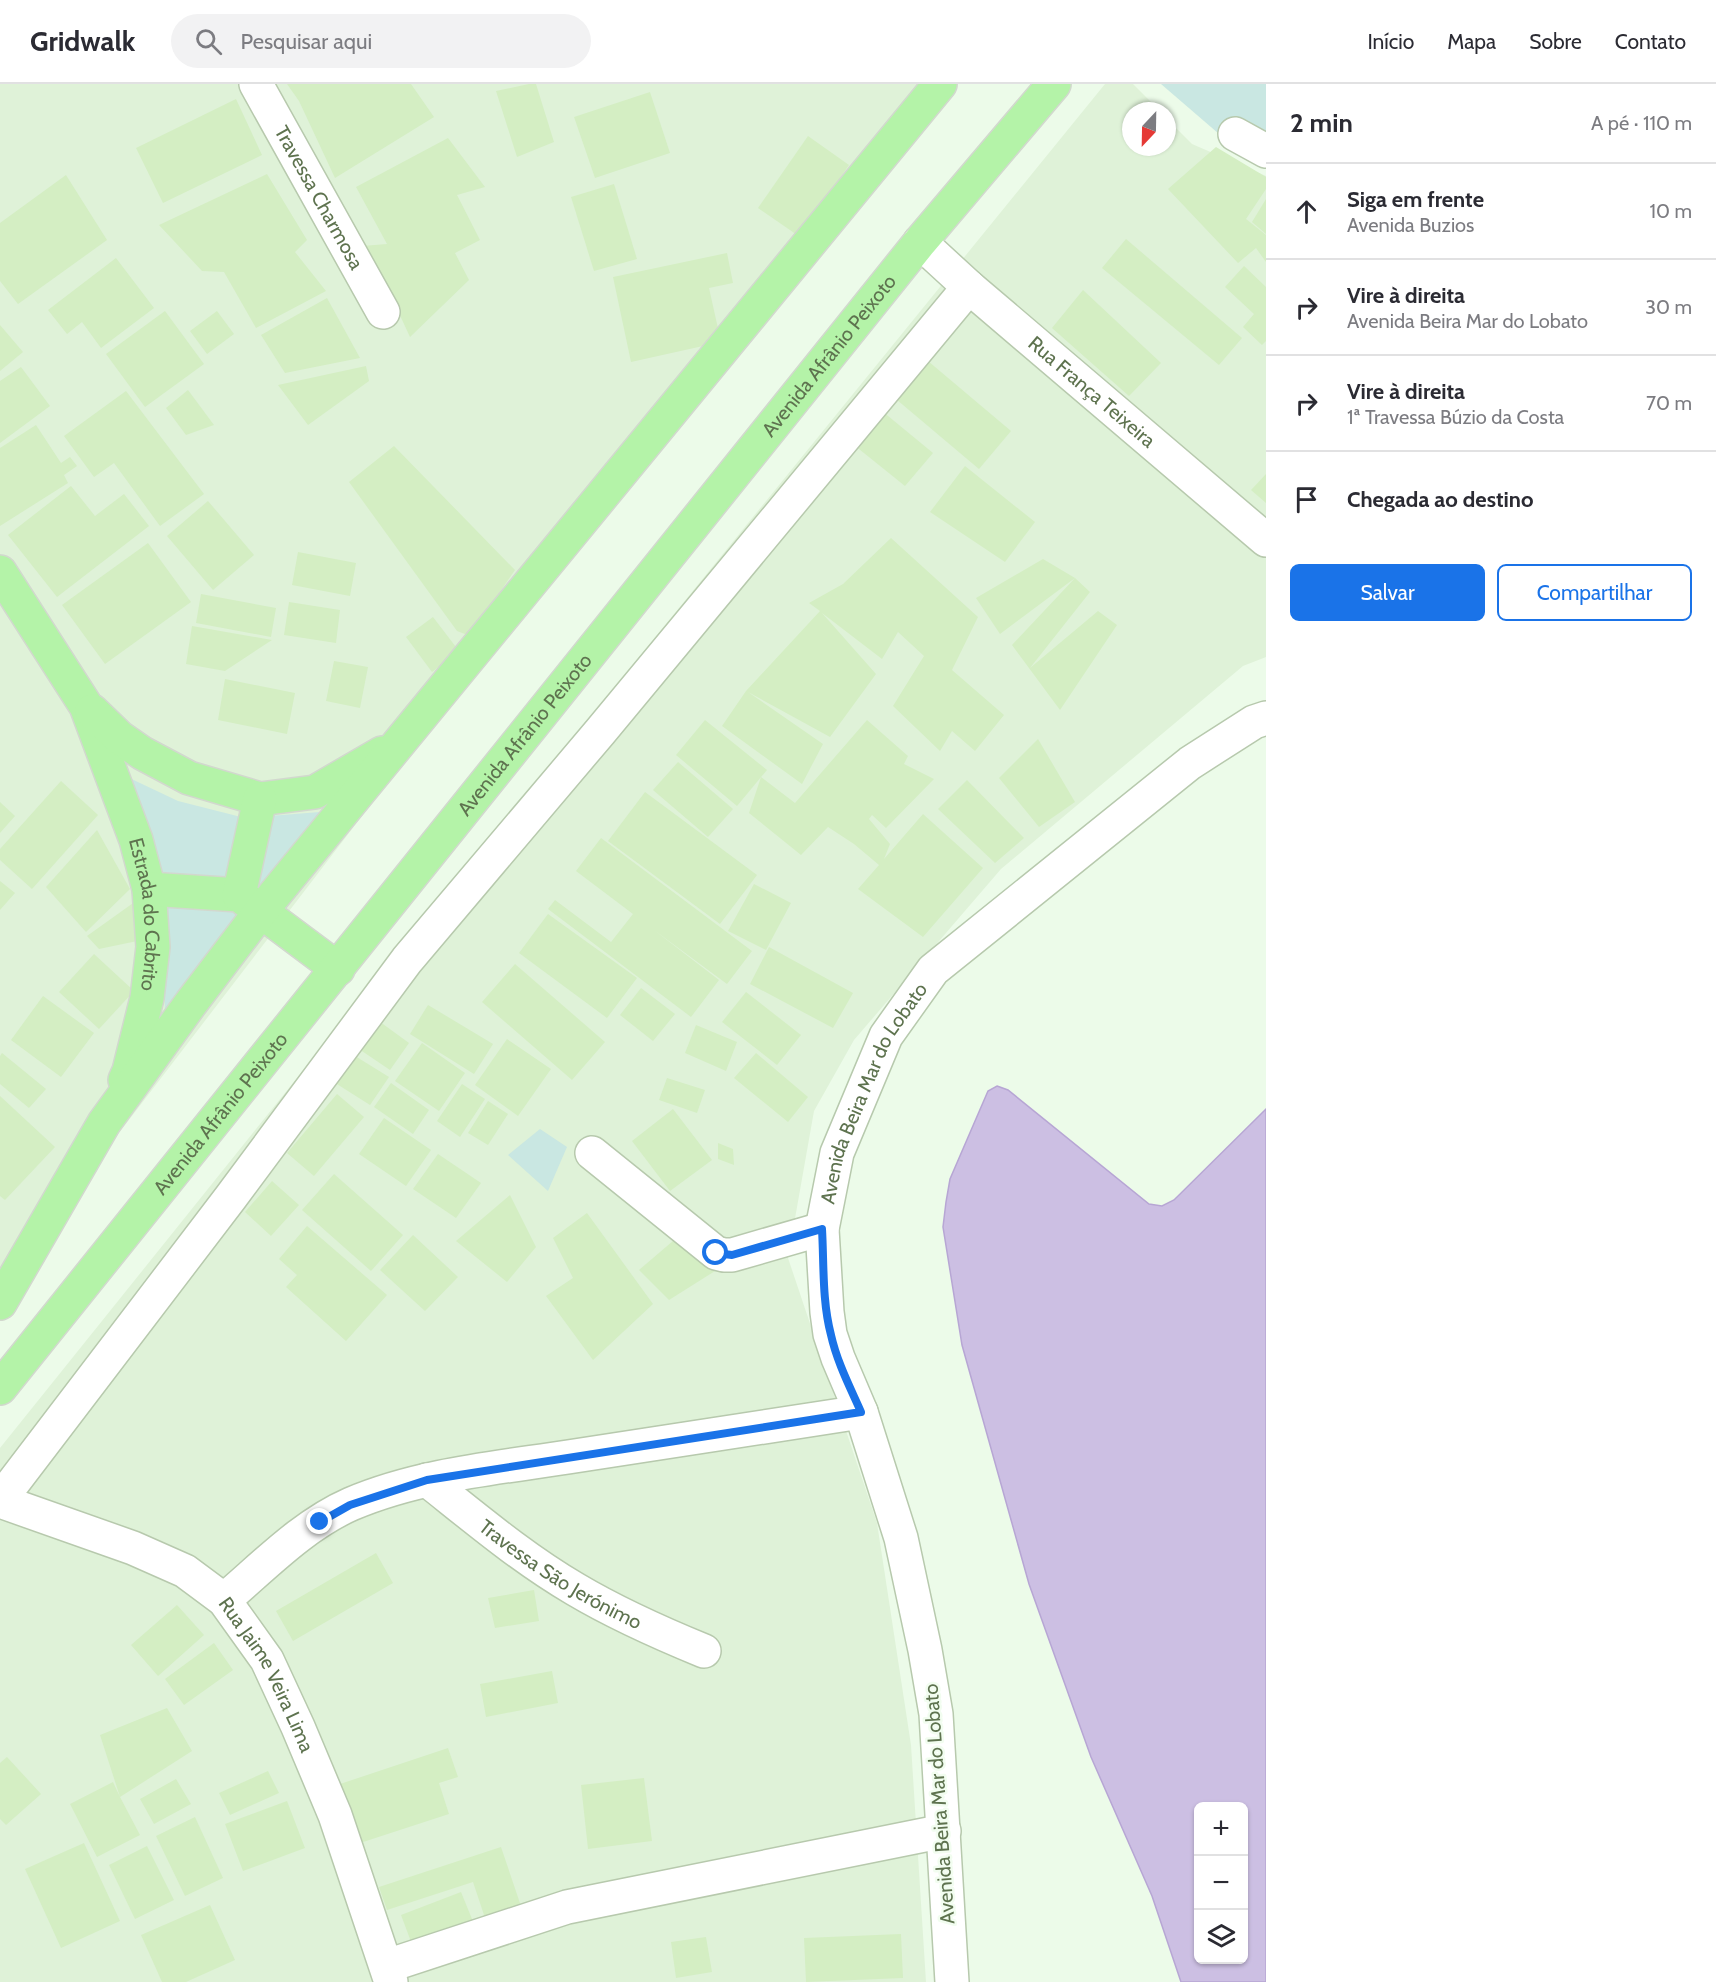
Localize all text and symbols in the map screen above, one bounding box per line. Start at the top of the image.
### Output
search box [171,14,591,68]
text: Gridwalk [30,24,135,58]
icon: search [192,25,225,58]
text: Pesquisar aqui [240,28,372,55]
text: Início [1367,29,1414,54]
text: Mapa [1447,29,1496,54]
text: Sobre [1529,29,1582,54]
text: Contato [1615,29,1686,54]
north arrow [1122,102,1176,156]
text: 2 min [1290,107,1353,139]
text: A pé · 110 m [1591,111,1692,135]
street label: Travessa Charmosa [270,122,369,274]
text: Siga em frente [1347,186,1484,213]
icon: ahead [1290,195,1323,228]
text: 10 m [1649,199,1692,223]
text: Avenida Buzios [1347,213,1474,237]
street label: Avenida Afrânio Peixoto [757,270,901,441]
text: Vire à direita [1347,282,1465,309]
icon: right [1290,291,1323,324]
text: 30 m [1645,295,1692,319]
text: Avenida Beira Mar do Lobato [1347,309,1588,333]
street label: Rua França Teixeira [1024,331,1161,453]
text: Vire à direita [1347,378,1465,405]
icon: right [1290,387,1323,420]
text: 70 m [1646,391,1692,415]
text: 1ª Travessa Búzio da Costa [1347,405,1564,429]
icon: arrive [1290,483,1323,516]
text: Chegada ao destino [1347,486,1533,513]
button: Salvar [1290,564,1485,621]
button: Compartilhar [1497,564,1692,621]
street label: Avenida Afrânio Peixoto [452,649,597,820]
street label: Estrada do Cabrito [124,835,165,992]
street label: Avenida Beira Mar do Lobato [815,978,932,1206]
street label: Avenida Afrânio Peixoto [148,1028,293,1199]
route start [702,1239,728,1265]
route end [306,1508,332,1534]
street label: Travessa São Jerónimo [474,1514,646,1634]
street label: Rua Jaime Veira Lima [214,1592,319,1756]
street label: Avenida Beira Mar do Lobato [919,1683,959,1925]
map controls [1194,1802,1248,1964]
button: + [1194,1802,1248,1856]
button: − [1194,1856,1248,1910]
button: layers [1194,1910,1248,1964]

